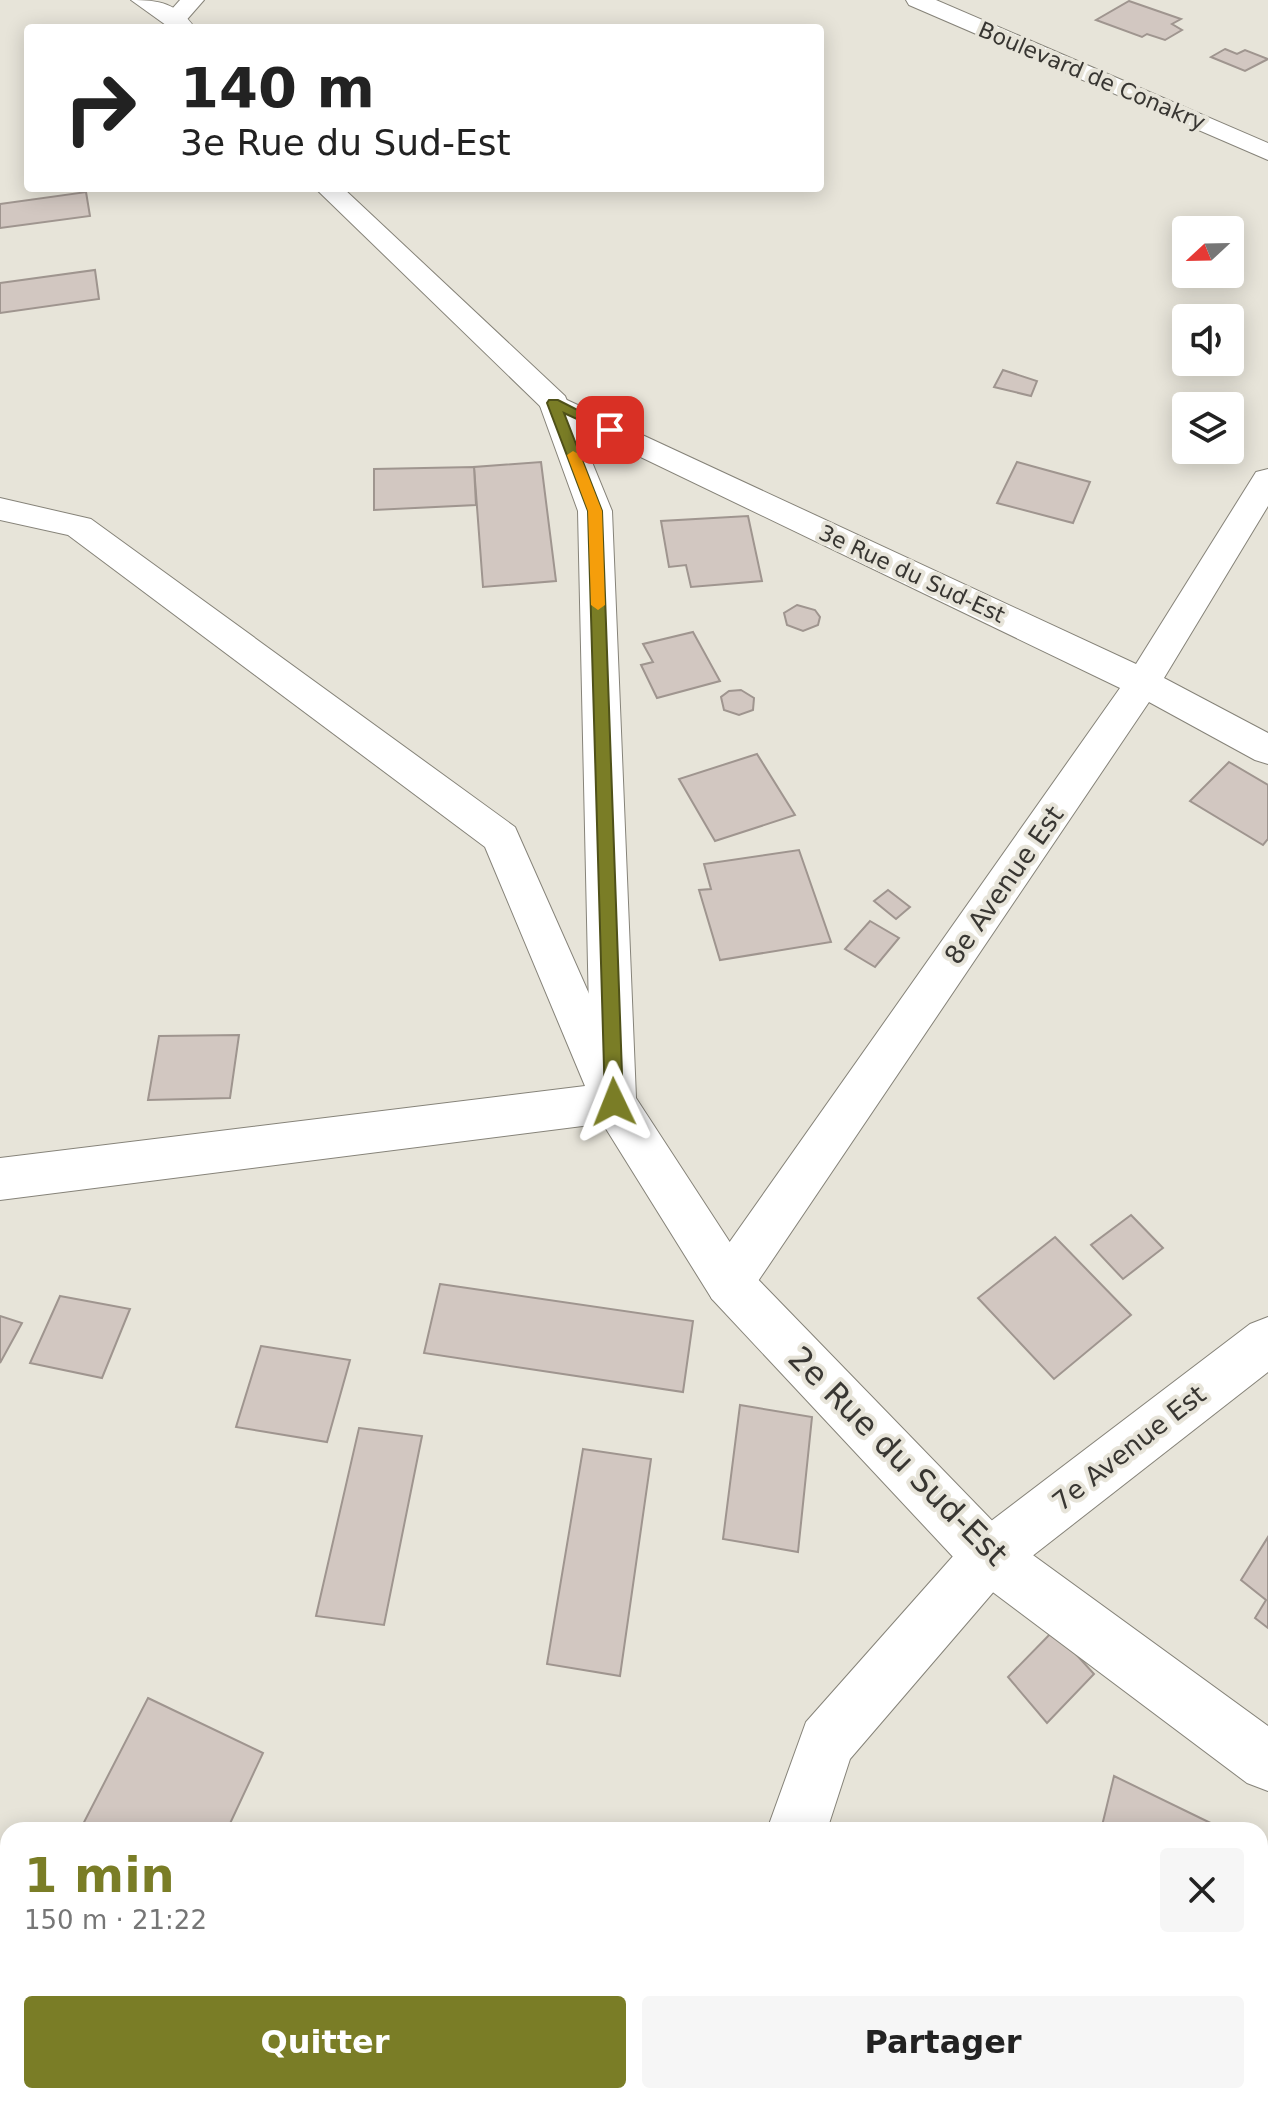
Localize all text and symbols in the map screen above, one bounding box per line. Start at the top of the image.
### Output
street label: Boulevard de Conakry [975,17,1209,135]
text: 140 m [180,55,375,120]
icon: right [48,56,152,160]
text: 3e Rue du Sud-Est [180,122,511,163]
north arrow [1172,216,1244,288]
map controls [1172,216,1244,464]
button: sound [1172,304,1244,376]
button: layers [1172,392,1244,464]
pin [576,396,644,464]
icon: arrive [588,408,632,452]
street label: 3e Rue du Sud-Est [815,520,1009,628]
street label: 8e Avenue Est [938,800,1070,970]
position arrow [572,1060,656,1144]
street label: 2e Rue du Sud-Est [781,1339,1015,1573]
street label: 7e Avenue Est [1047,1379,1211,1517]
text: 1 min [24,1847,175,1903]
button: close [1160,1848,1244,1932]
text: 150 m · 21:22 [24,1905,207,1935]
button: Quitter [24,1996,626,2088]
button: Partager [642,1996,1244,2088]

